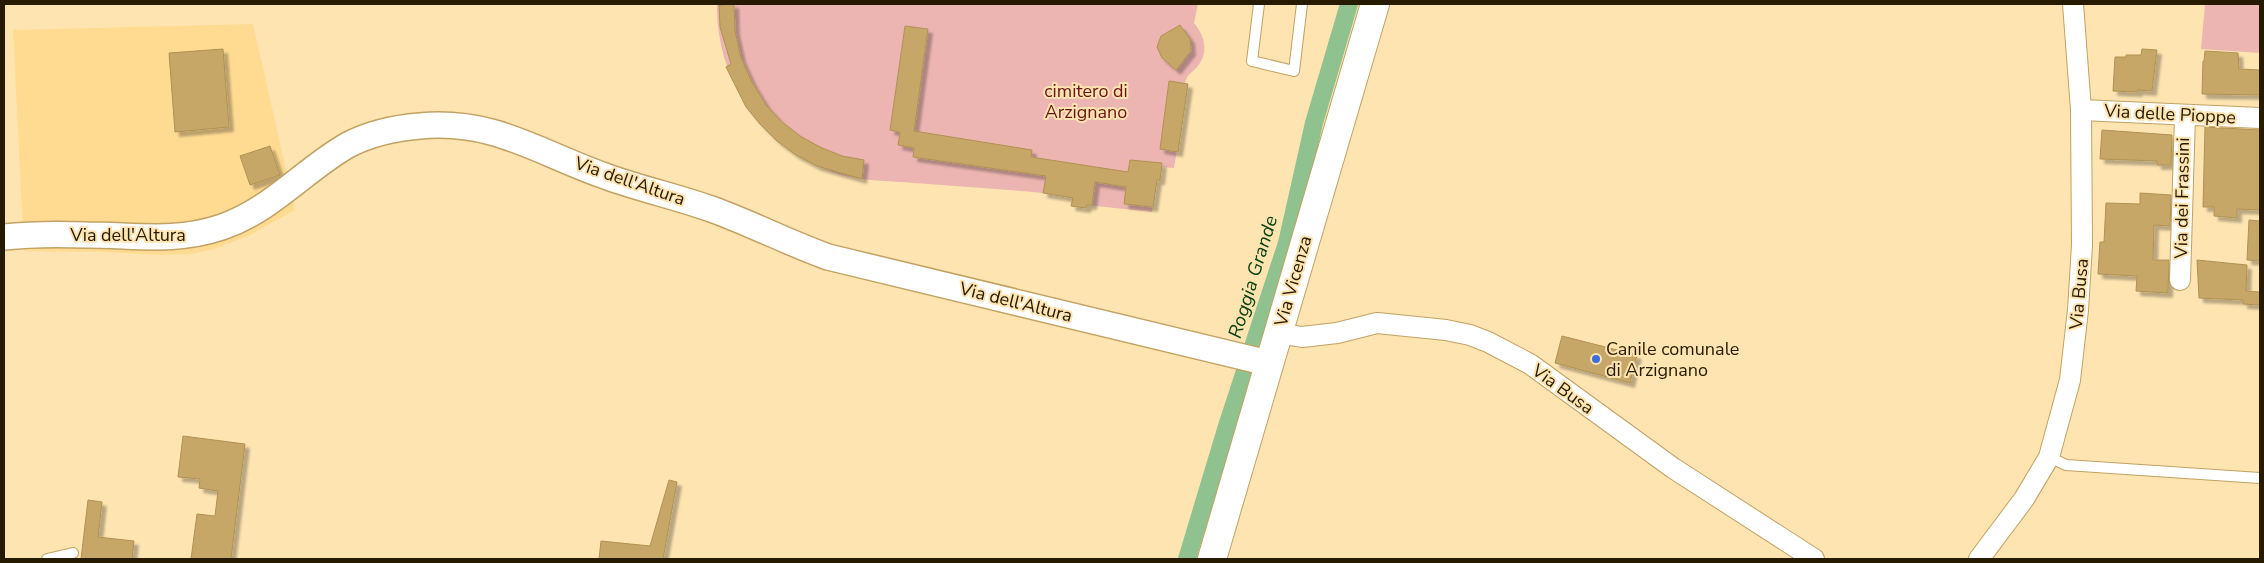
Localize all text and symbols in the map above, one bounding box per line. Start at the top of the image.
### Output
park label: cimitero di Arzignano [1044,79,1128,124]
street label: Via delle Pioppe [2103,99,2236,129]
street label: Via dei Frassini [2169,137,2195,260]
street label: Via dell'Altura [571,151,688,211]
water label: Roggia Grande [1222,212,1284,342]
street label: Via dell'Altura [69,223,186,247]
street label: Via Vicenza [1268,233,1317,330]
street label: Via Busa [2064,257,2094,332]
street label: Via dell'Altura [956,276,1075,328]
place label: Canile comunale di Arzignano [1606,337,1739,382]
marker: Canile comunale di Arzignano [1590,353,1602,365]
street label: Via Busa [1526,358,1599,420]

